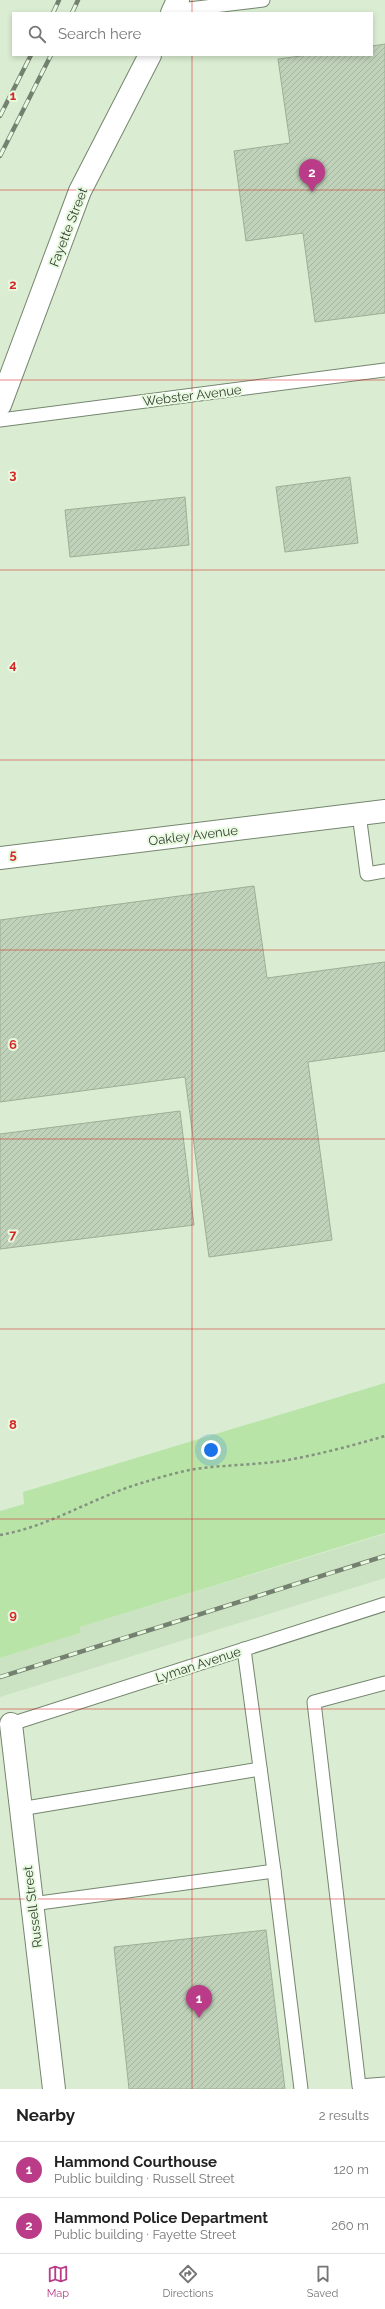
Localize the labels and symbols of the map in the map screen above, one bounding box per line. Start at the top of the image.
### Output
text: 1 [10,88,17,103]
pin: 2 [299,159,325,192]
street label: Fayette Street [46,185,91,269]
text: 2 [9,277,17,292]
street label: Webster Avenue [142,382,243,409]
text: 3 [9,467,17,482]
text: 4 [9,657,17,672]
street label: Oakley Avenue [148,823,239,848]
text: 5 [9,847,17,862]
text: 6 [9,1037,17,1052]
text: 7 [9,1227,17,1242]
text: 8 [9,1417,17,1432]
your location [201,1440,221,1460]
text: 9 [9,1607,17,1622]
street label: Lyman Avenue [154,1644,243,1685]
street label: Russell Street [20,1865,45,1949]
pin: 1 [186,1985,212,2018]

